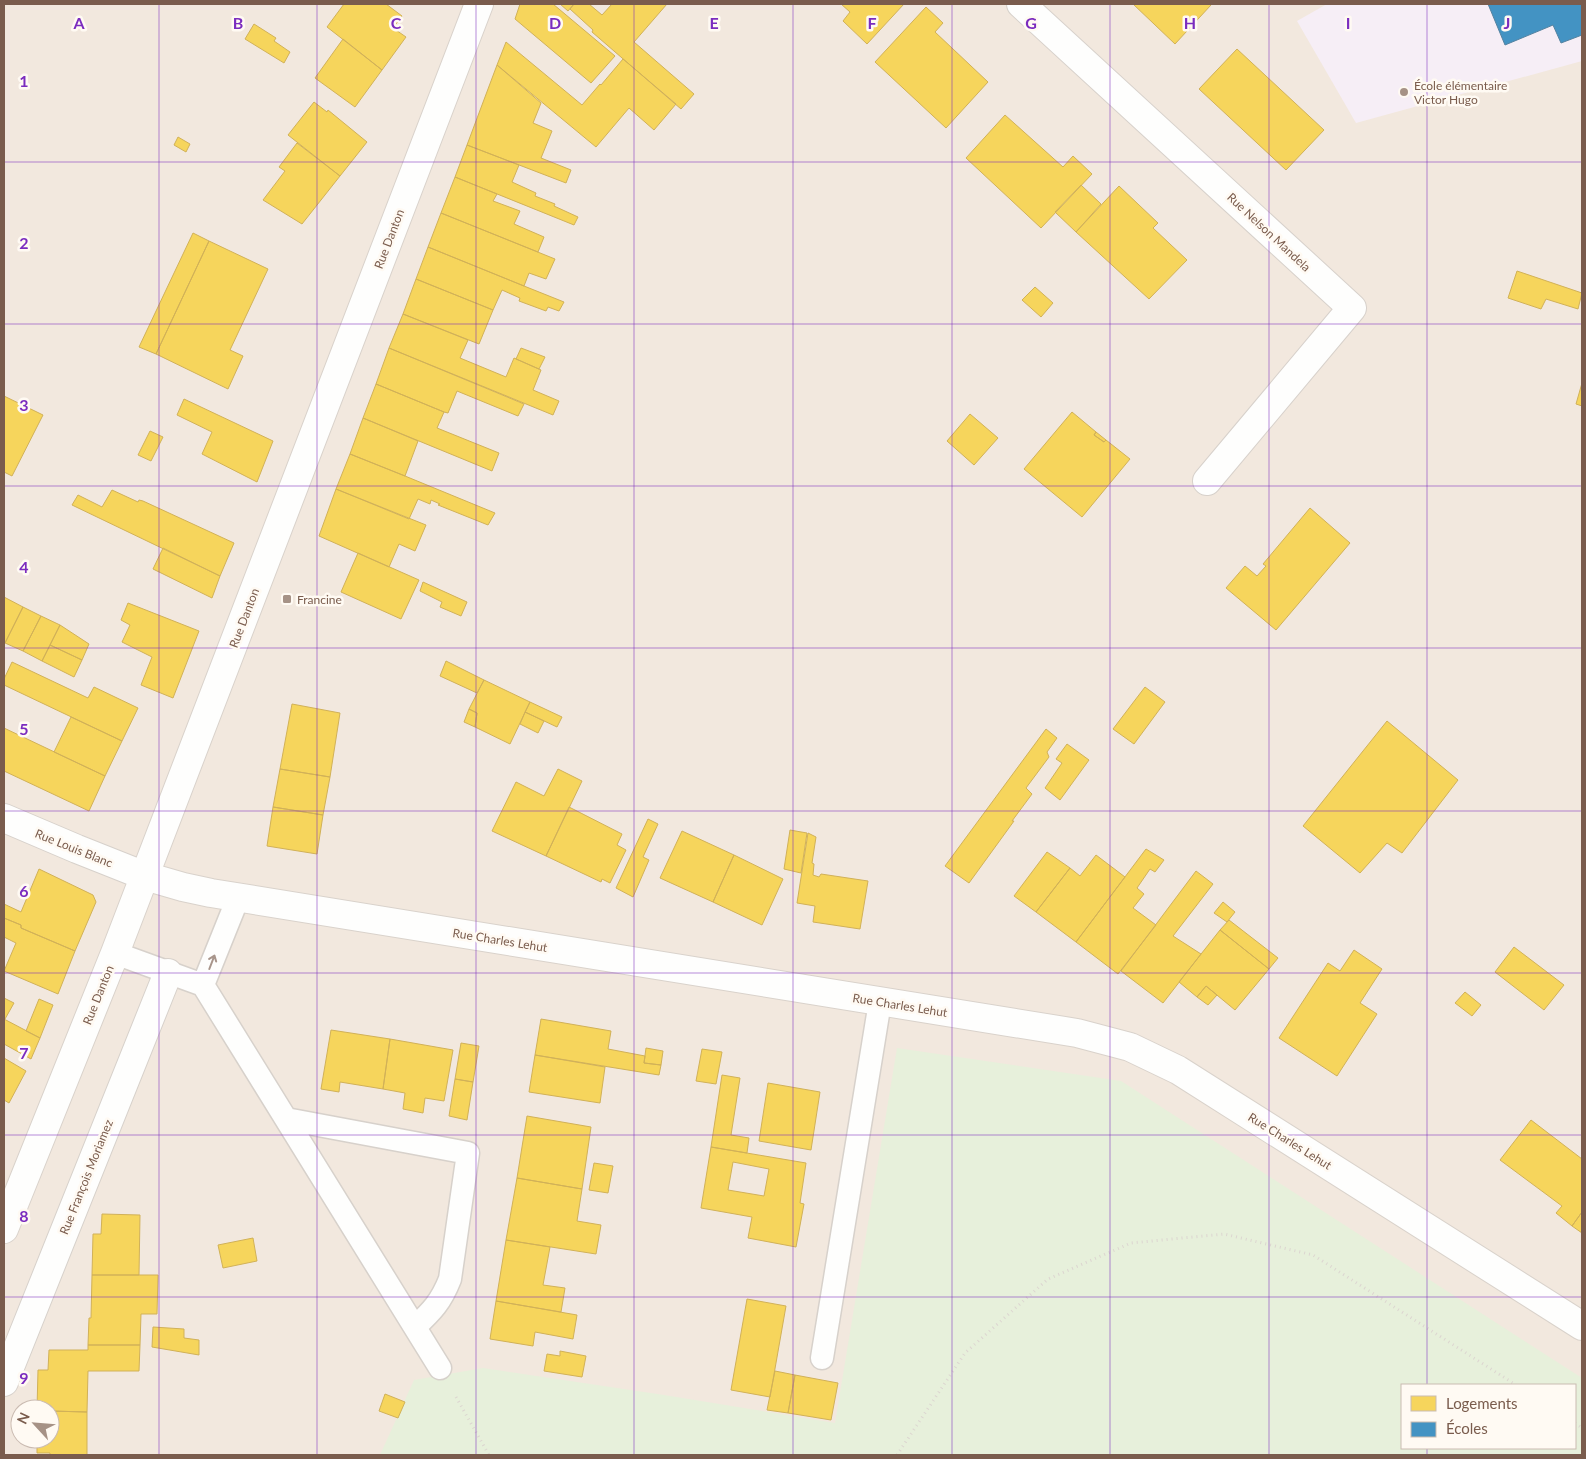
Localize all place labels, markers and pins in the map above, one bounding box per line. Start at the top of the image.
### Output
place label: École élémentaire Victor Hugo [1414,78,1507,107]
marker: École élémentaire Victor Hugo [1398,86,1410,98]
place label: Francine [297,592,342,607]
marker: Francine [281,593,293,605]

